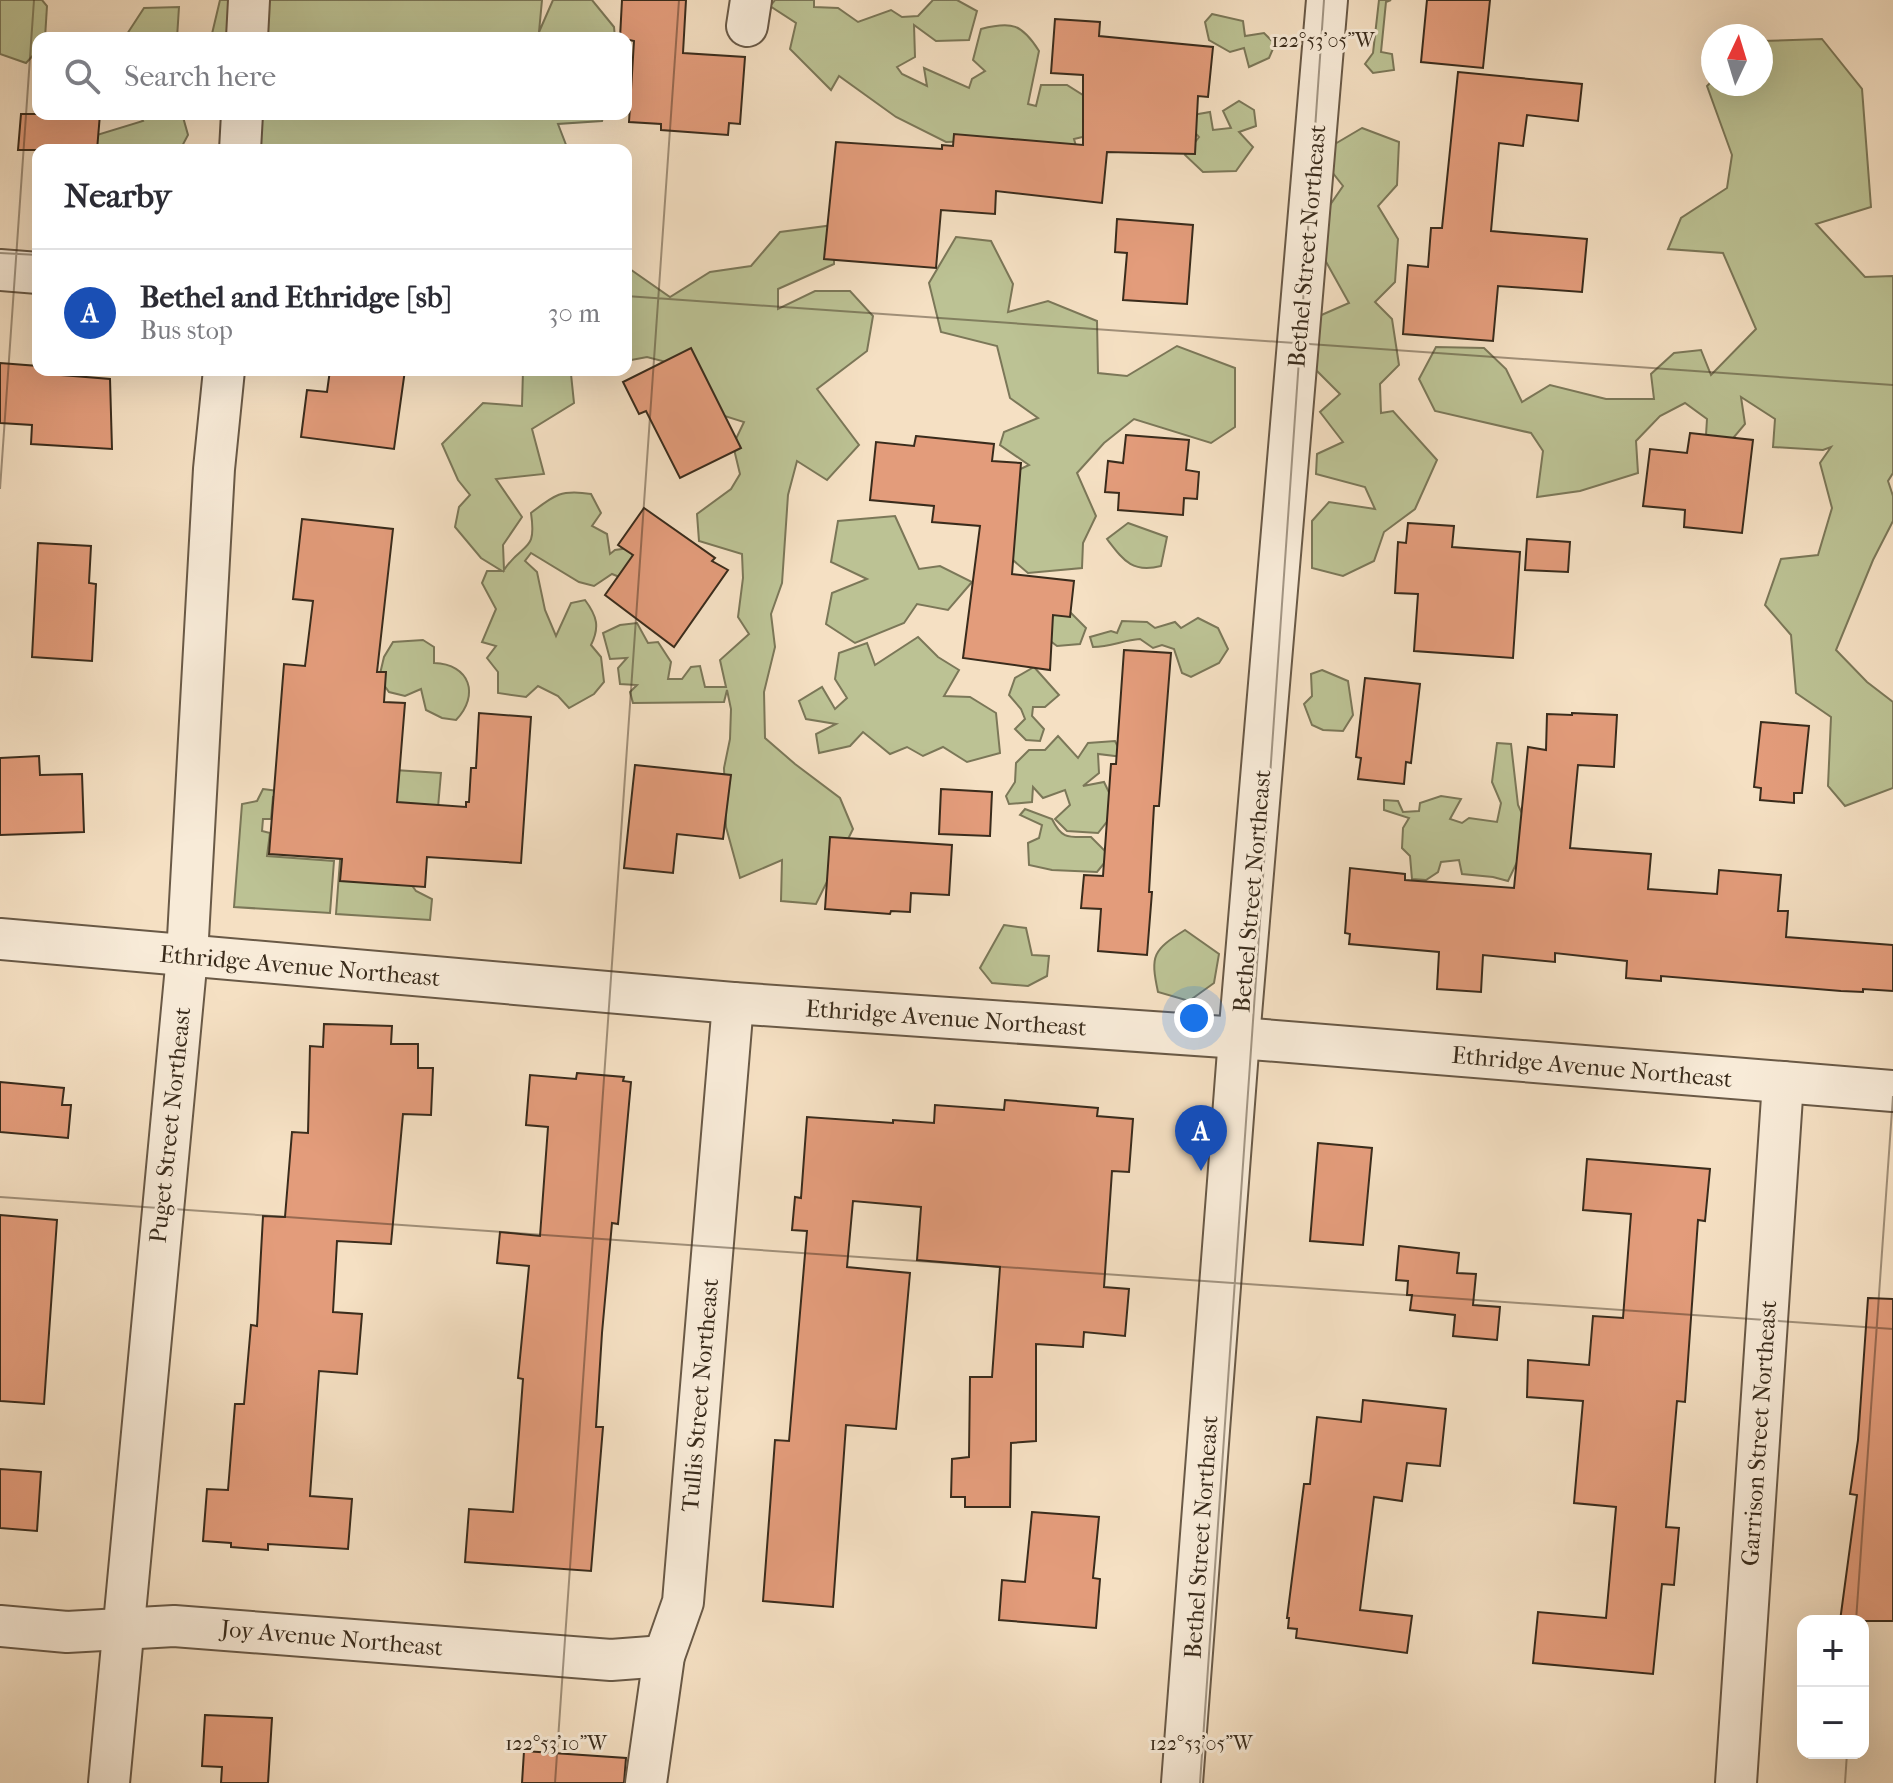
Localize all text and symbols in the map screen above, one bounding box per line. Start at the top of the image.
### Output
north arrow [1701,24,1773,96]
text: 122°53'05"W [1271,29,1376,52]
search box [32,32,632,120]
icon: search [60,54,104,98]
text: Search here [124,59,276,94]
street label: Bethel Street Northeast [1282,123,1332,369]
text: Nearby [64,176,171,216]
text: Bethel and Ethridge [sb] [140,280,452,315]
text: A [82,298,98,329]
text: 30 m [548,298,600,329]
text: Bus stop [140,315,233,346]
street label: Bethel Street Northeast [1227,768,1277,1014]
street label: Ethridge Avenue Northeast [158,940,442,992]
street label: Ethridge Avenue Northeast [804,994,1088,1042]
your location [1174,998,1214,1038]
street label: Puget Street Northeast [144,1005,196,1245]
street label: Ethridge Avenue Northeast [1450,1041,1734,1093]
pin: A [1175,1105,1227,1171]
street label: Tullis Street Northeast [676,1277,724,1513]
street label: Garrison Street Northeast [1736,1299,1782,1567]
street label: Bethel Street Northeast [1179,1414,1224,1660]
street label: Joy Avenue Northeast [218,1614,445,1662]
map controls [1797,1615,1869,1759]
button: + [1797,1615,1869,1687]
button: − [1797,1687,1869,1759]
text: 122°53'10"W [505,1732,608,1755]
text: 122°53'05"W [1149,1732,1254,1755]

